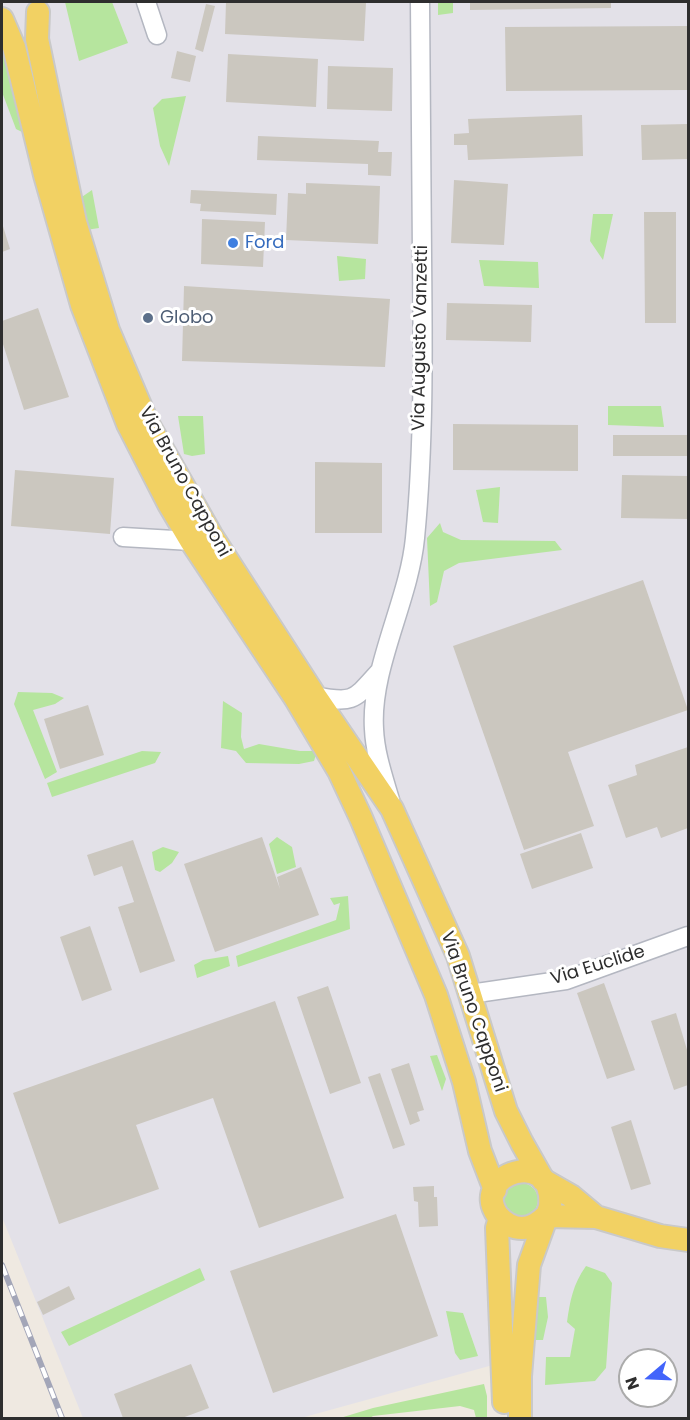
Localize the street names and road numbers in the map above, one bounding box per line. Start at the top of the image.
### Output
street label: Via Augusto Vanzetti [409,245,433,431]
street label: Via Bruno Capponi [134,403,234,561]
street label: Via Bruno Capponi [435,929,511,1095]
street label: Via Euclide [548,941,648,991]

